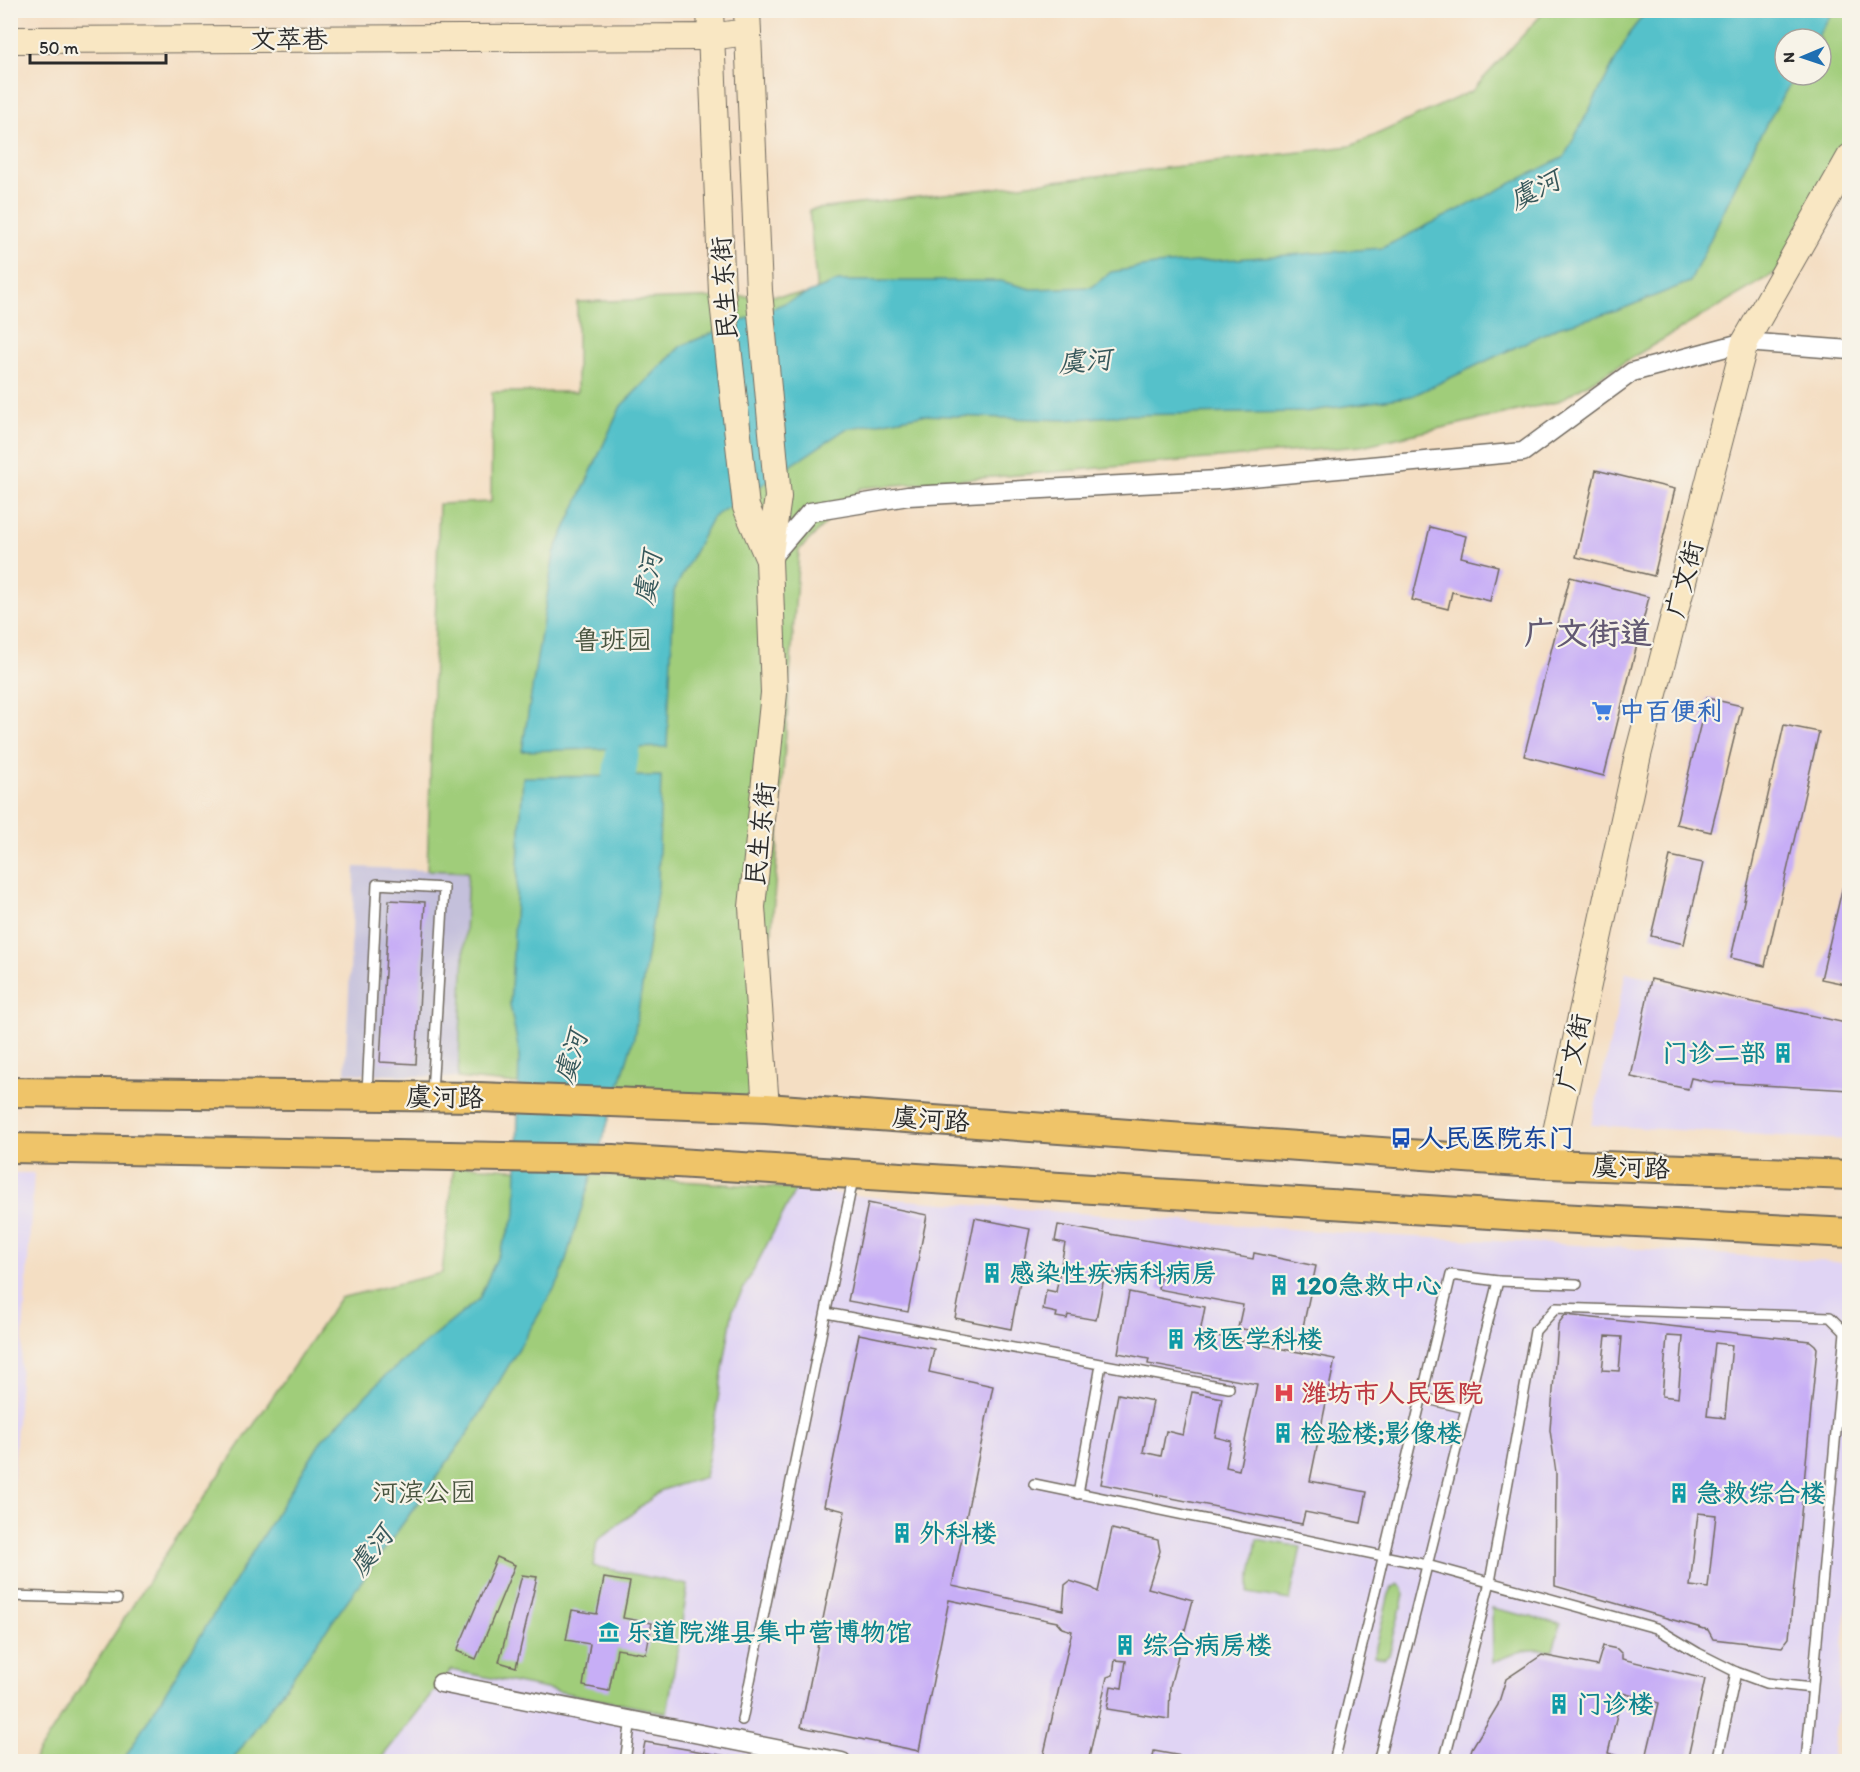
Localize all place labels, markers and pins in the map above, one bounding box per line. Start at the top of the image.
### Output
place label: 中百便利 [1619,695,1723,727]
supermarket icon: 中百便利 [1590,699,1614,723]
place label: 门诊二部 [1662,1037,1766,1069]
building icon: 门诊二部 [1771,1041,1795,1065]
place label: 人民医院东门 [1418,1122,1574,1154]
bus stop icon: 人民医院东门 [1389,1126,1413,1150]
place label: 感染性疾病科病房 [1009,1257,1217,1289]
building icon: 感染性疾病科病房 [980,1261,1004,1285]
place label: 120急救中心 [1296,1269,1442,1301]
building icon: 120急救中心 [1267,1273,1291,1297]
place label: 核医学科楼 [1193,1323,1323,1355]
building icon: 核医学科楼 [1164,1327,1188,1351]
place label: 潍坊市人民医院 [1301,1377,1483,1409]
hospital icon: 潍坊市人民医院 [1272,1381,1296,1405]
place label: 检验楼;影像楼 [1300,1417,1463,1449]
building icon: 检验楼;影像楼 [1271,1421,1295,1445]
place label: 急救综合楼 [1696,1477,1826,1509]
building icon: 急救综合楼 [1667,1481,1691,1505]
place label: 外科楼 [919,1517,997,1549]
building icon: 外科楼 [890,1521,914,1545]
place label: 乐道院潍县集中营博物馆 [626,1616,912,1648]
museum icon: 乐道院潍县集中营博物馆 [597,1620,621,1644]
place label: 综合病房楼 [1142,1629,1272,1661]
building icon: 综合病房楼 [1113,1633,1137,1657]
place label: 门诊楼 [1576,1688,1654,1720]
building icon: 门诊楼 [1547,1692,1571,1716]

